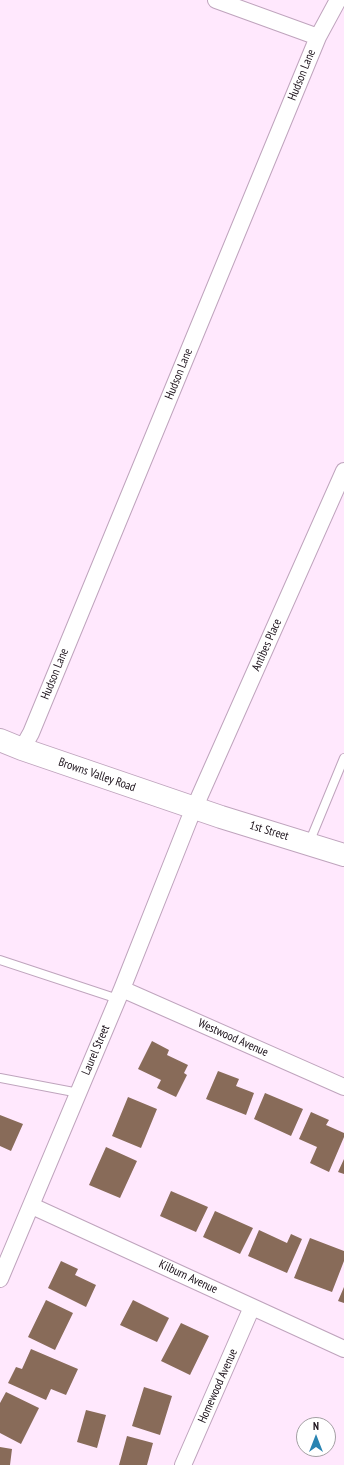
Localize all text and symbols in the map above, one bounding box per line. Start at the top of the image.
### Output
street label: Hudson Lane [285,47,319,103]
street label: Hudson Lane [162,346,196,402]
street label: Antibes Place [249,617,285,673]
street label: Hudson Lane [38,646,72,702]
street label: Browns Valley Road [57,755,137,795]
street label: 1st Street [248,818,290,844]
street label: Westwood Avenue [196,1016,270,1060]
street label: Laurel Street [79,1023,113,1077]
street label: Kilburn Avenue [156,1257,220,1297]
street label: Homewood Avenue [195,1347,241,1425]
north arrow [296,1417,336,1457]
text: N [313,1419,319,1433]

